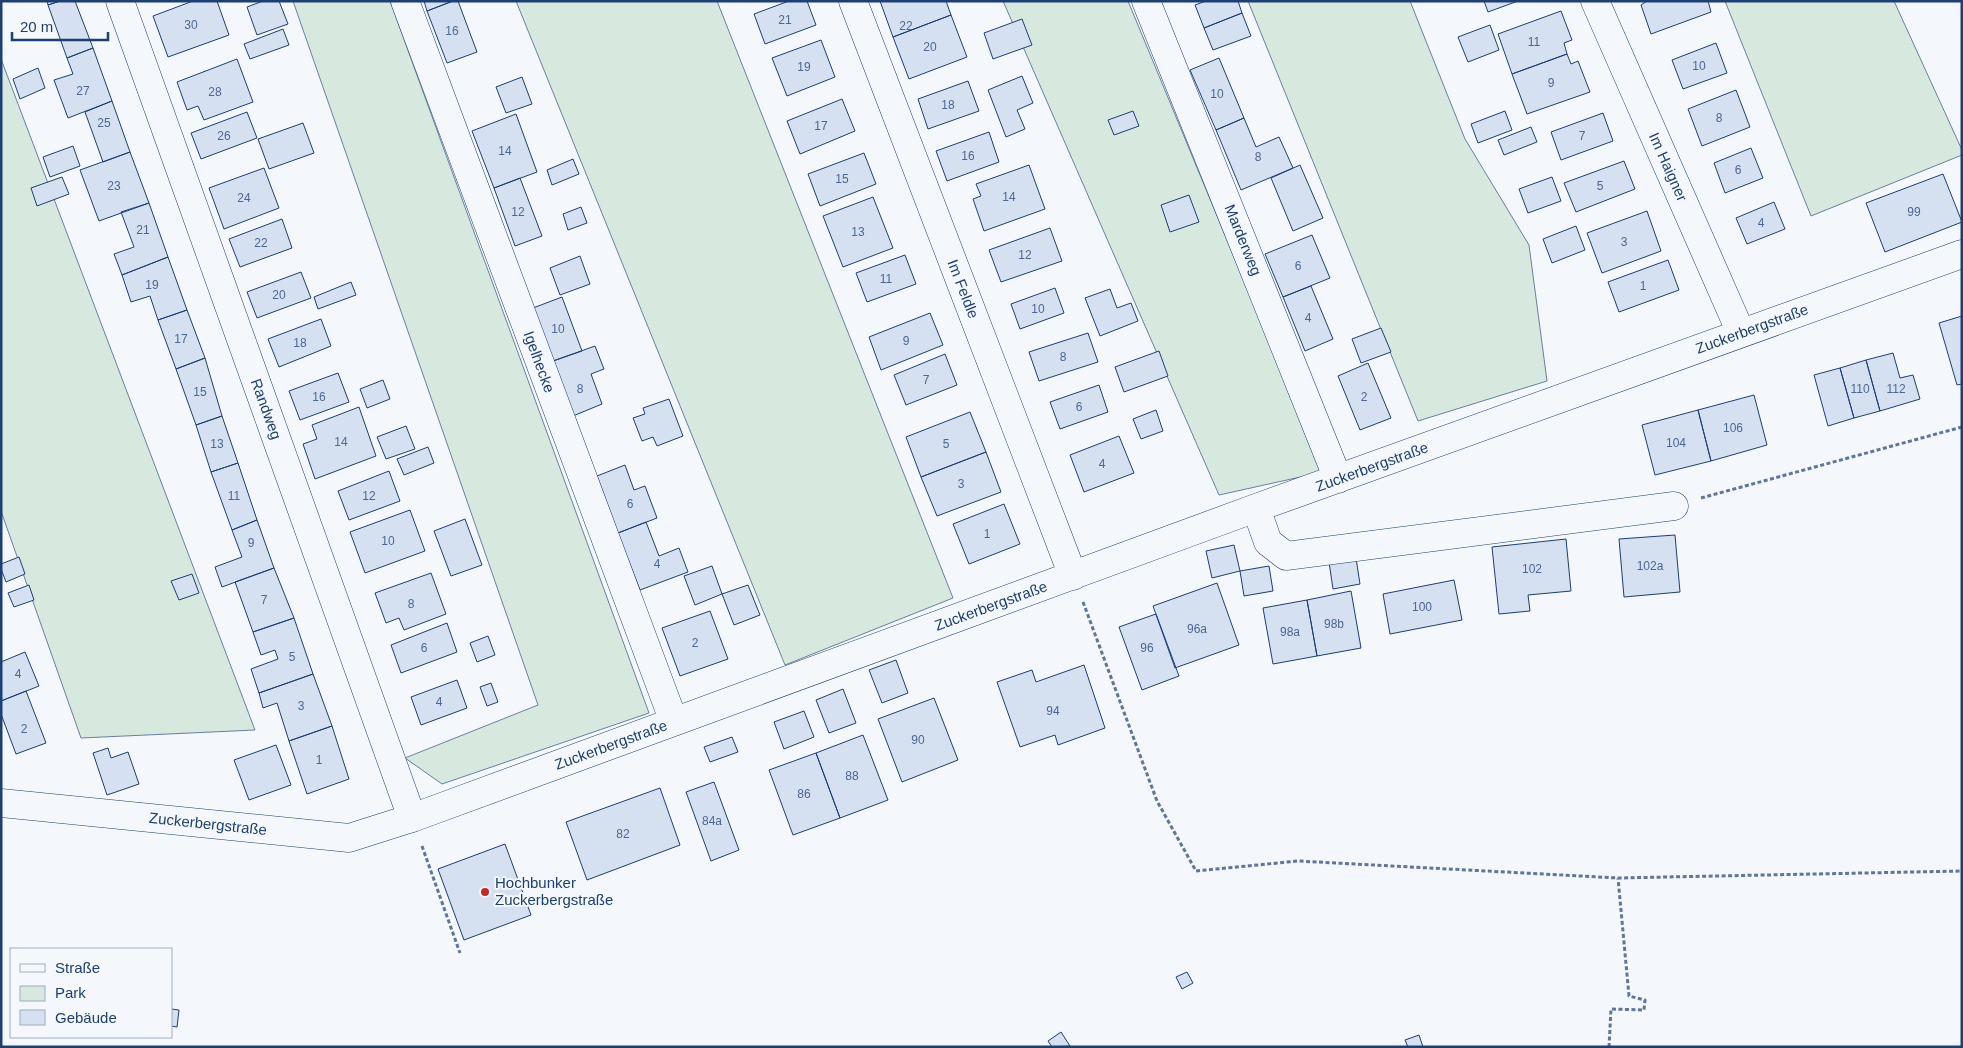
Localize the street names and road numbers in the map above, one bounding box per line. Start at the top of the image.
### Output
street label: Im Haigner [1646,130,1691,204]
street label: Marderweg [1222,202,1265,278]
street label: Im Feldle [944,257,982,321]
street label: Zuckerbergstraße [1693,300,1810,357]
street label: Igelhecke [521,329,558,395]
street label: Randweg [248,376,285,442]
street label: Zuckerbergstraße [1313,438,1430,495]
street label: Zuckerbergstraße [932,577,1049,634]
street label: Zuckerbergstraße [552,716,669,773]
street label: Zuckerbergstraße [148,809,268,838]

